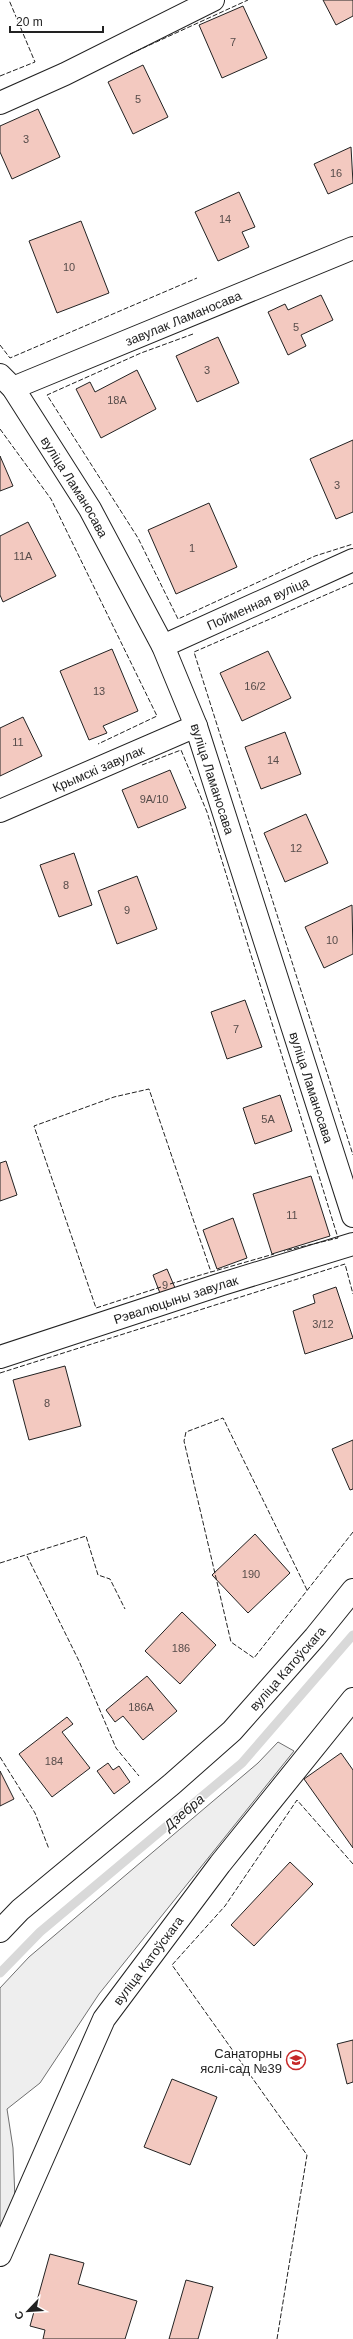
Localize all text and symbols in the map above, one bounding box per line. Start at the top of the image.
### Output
scale bar [10,8,103,34]
text: 20 m [16,15,43,29]
house number: 7 [230,36,236,48]
house number: 5 [135,93,141,105]
house number: 3 [23,133,29,145]
house number: 16 [330,167,342,179]
house number: 14 [219,213,231,225]
house number: 10 [63,261,75,273]
street label: завулак Ламаносава [123,287,244,349]
house number: 5 [293,321,299,333]
house number: 3 [204,364,210,376]
house number: 18А [107,394,127,406]
street label: вуліца Ламаносава [38,434,112,541]
house number: 3 [334,479,340,491]
house number: 1 [189,542,195,554]
house number: 11А [14,550,33,562]
street label: Пойменная вуліца [204,573,312,633]
house number: 16/2 [244,680,266,692]
house number: 13 [93,685,105,697]
street label: вуліца Ламаносава [188,721,238,837]
house number: 11 [12,736,24,748]
street label: Крымскі завулак [50,742,147,795]
house number: 14 [267,754,279,766]
house number: 9А/10 [140,793,168,805]
house number: 12 [290,842,302,854]
house number: 8 [63,879,69,891]
house number: 9 [124,904,130,916]
house number: 10 [326,934,338,946]
house number: 7 [233,1023,239,1035]
street label: вуліца Ламаносава [287,1030,337,1145]
house number: 5А [261,1113,275,1125]
house number: 11 [286,1209,298,1221]
street label: Рэвалюцыны завулак [112,1272,240,1327]
house number: 9 [162,1279,168,1291]
house number: 3/12 [312,1318,334,1330]
house number: 8 [44,1397,50,1409]
house number: 190 [242,1568,260,1580]
street label: вуліца Катоўскага [246,1623,329,1714]
house number: 186 [172,1642,190,1654]
house number: 186А [128,1701,155,1713]
house number: 184 [45,1755,63,1767]
water label: Дзебра [159,1790,208,1835]
street label: вуліца Катоўскага [110,1912,186,2008]
place label: Санаторны яслі-сад №39 [200,2046,282,2076]
school or university icon: Санаторны яслі-сад №39 [285,2049,307,2071]
north arrow [8,2291,48,2331]
text: С [12,2309,26,2321]

